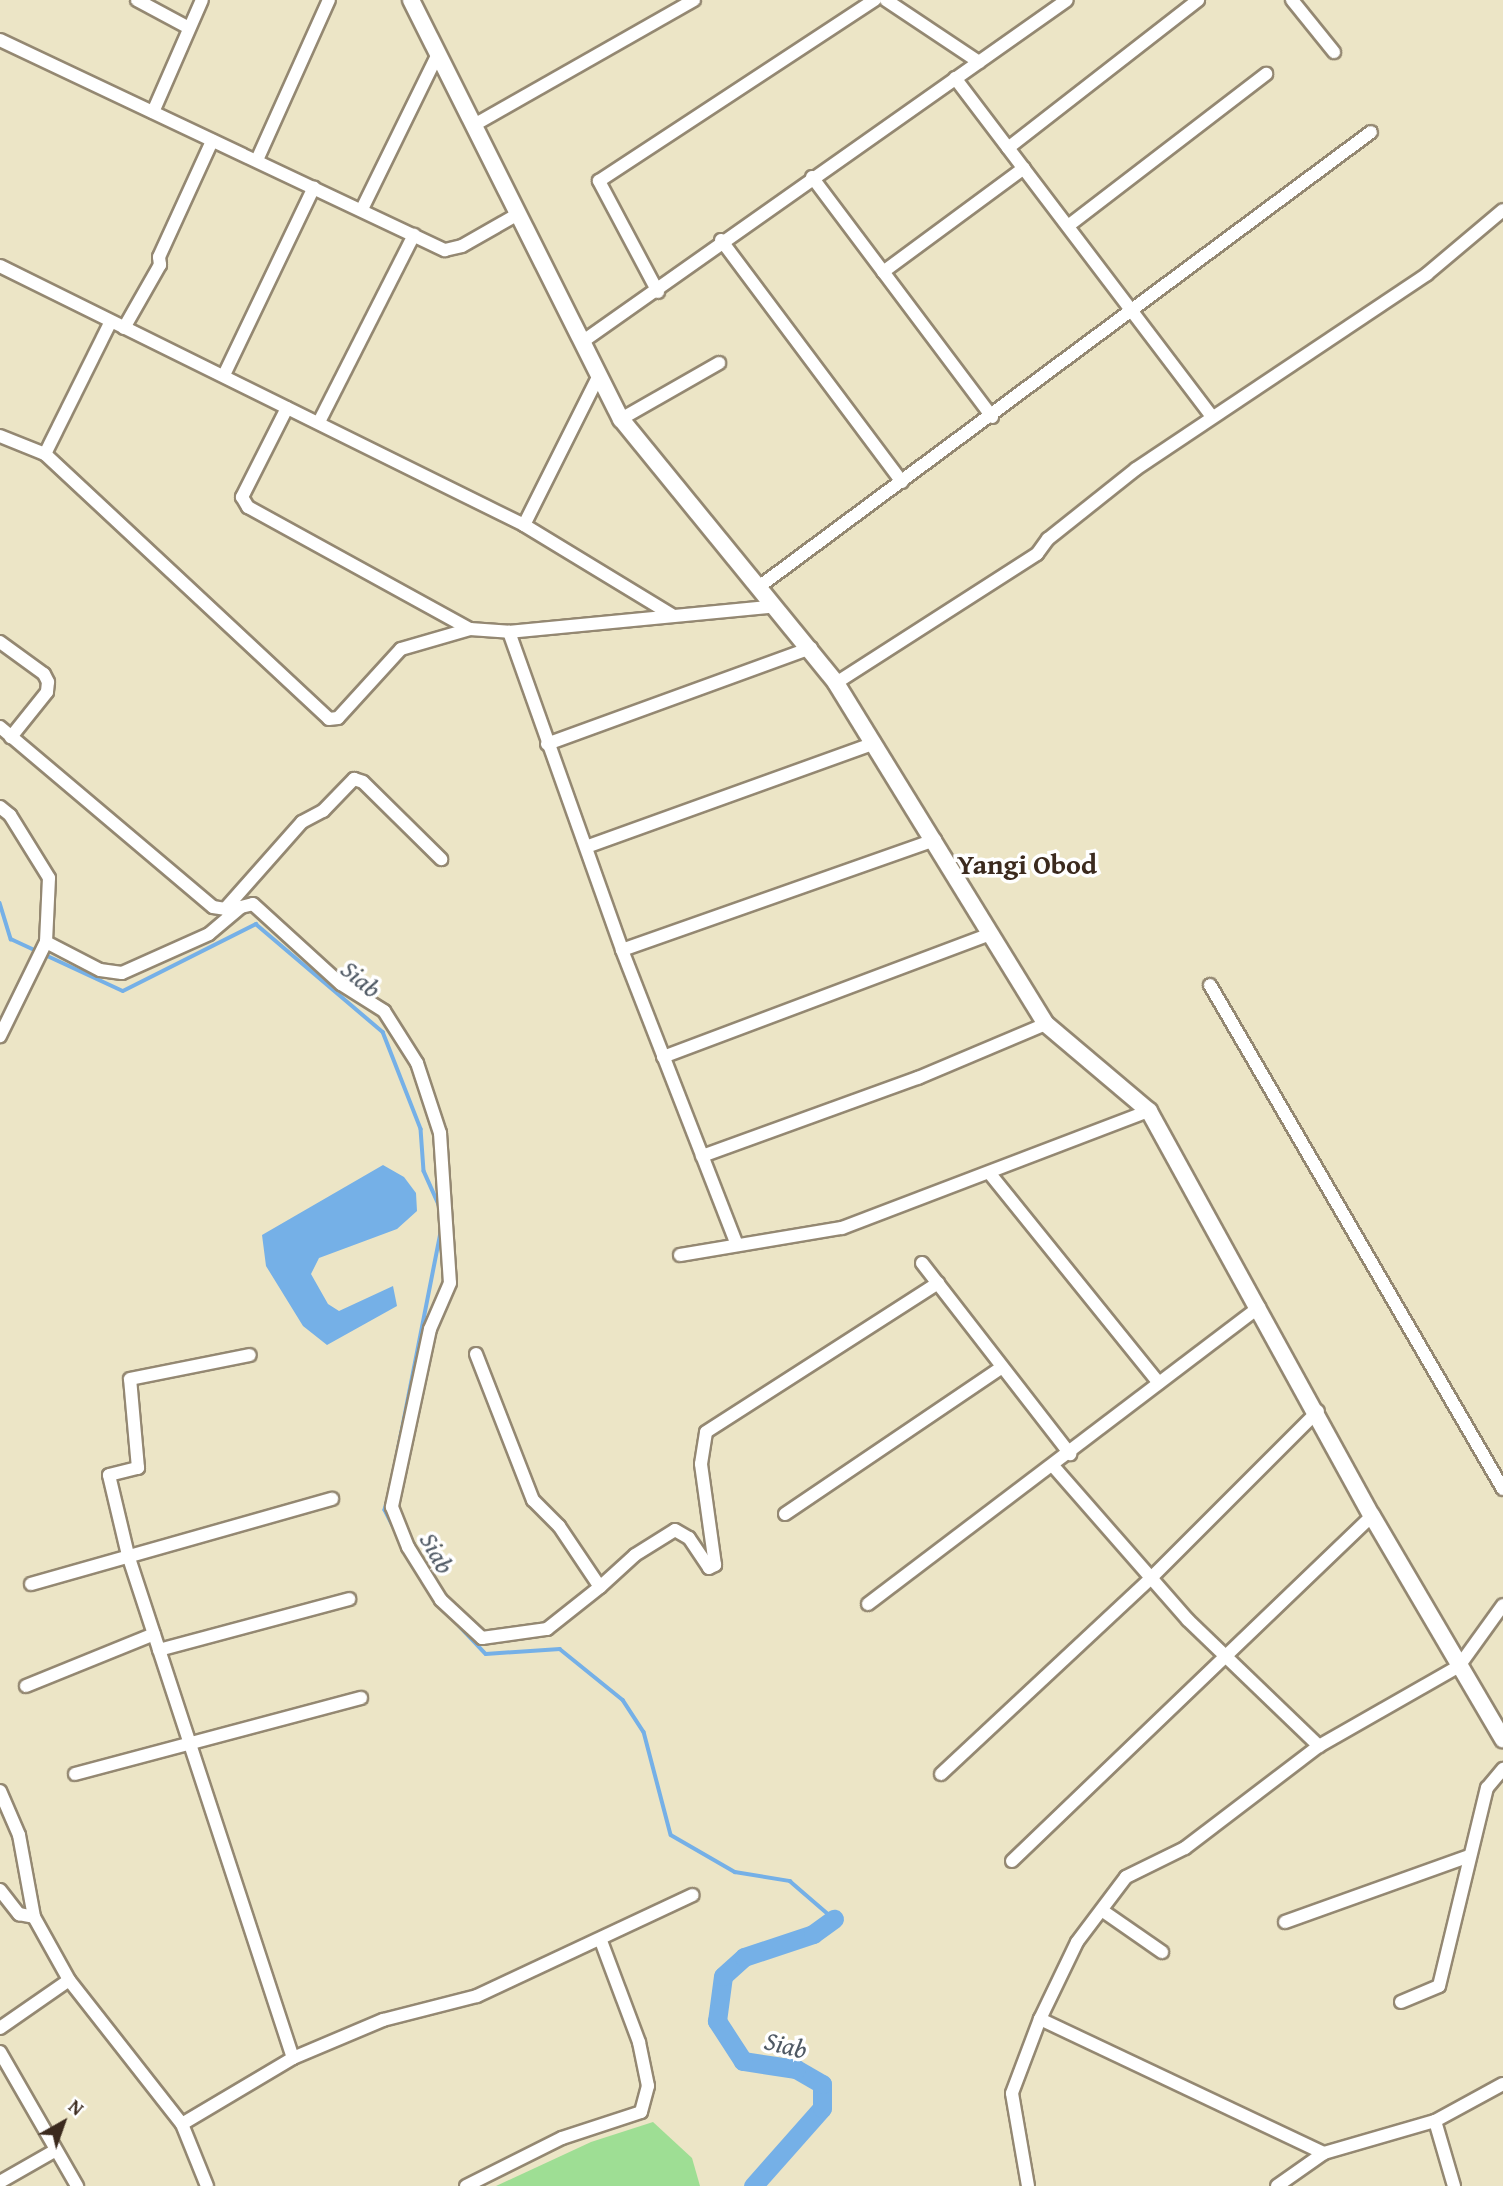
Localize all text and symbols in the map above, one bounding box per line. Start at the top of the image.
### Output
district label: Yangi Obod [957,847,1097,881]
water label: Siab [335,953,387,1005]
water label: Siab [413,1527,461,1579]
water label: Siab [761,2025,811,2065]
north arrow [28,2088,98,2158]
text: N [63,2092,90,2122]

